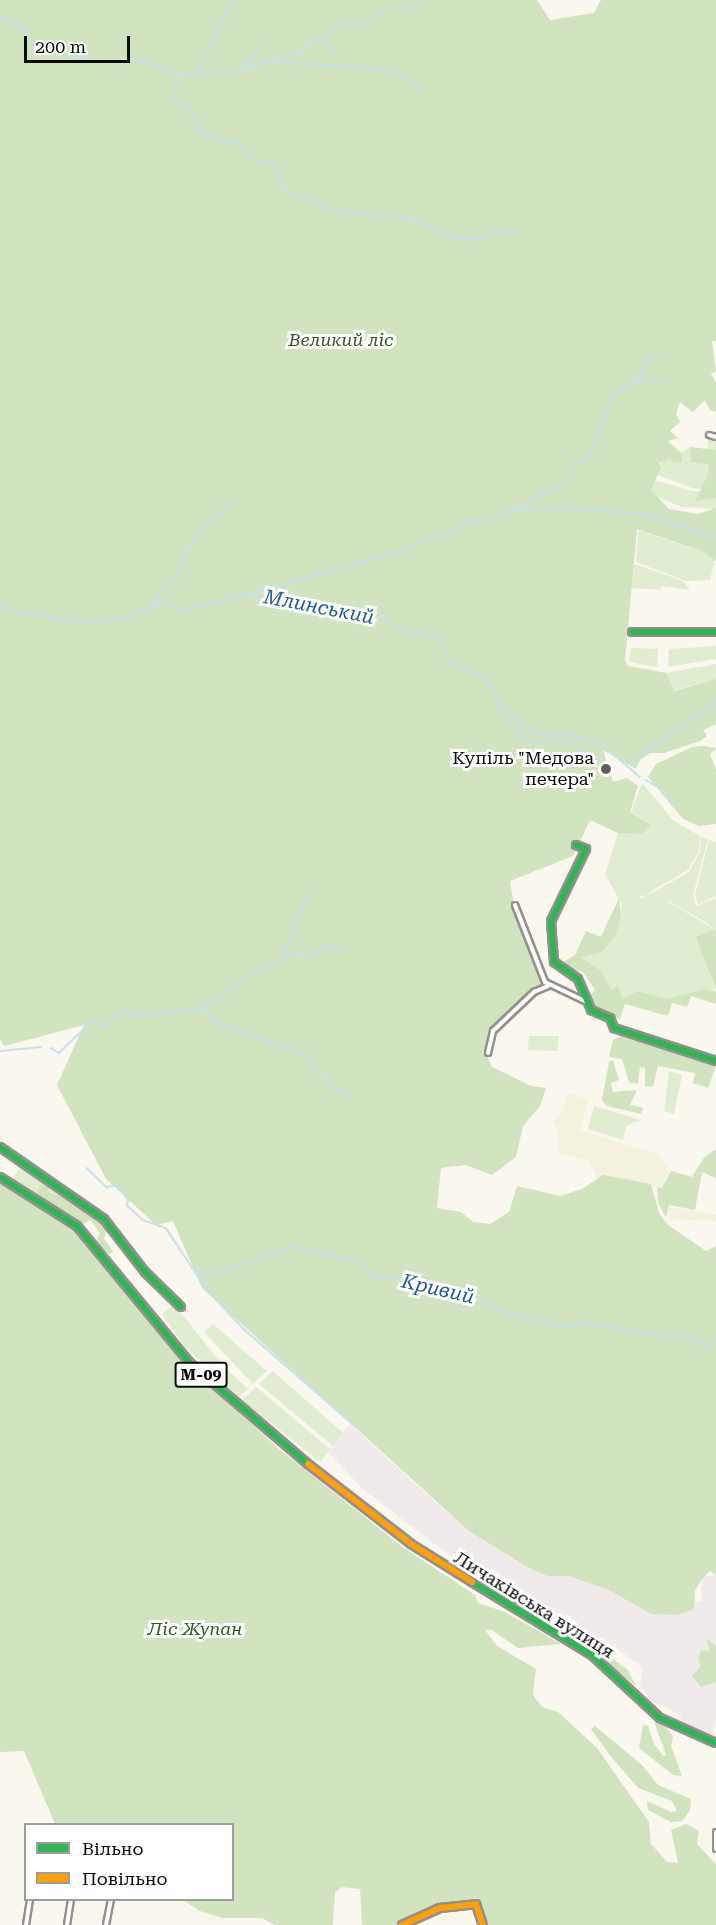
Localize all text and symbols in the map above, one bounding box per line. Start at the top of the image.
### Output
scale bar [27,24,134,62]
text: 200 m [35,36,86,57]
park label: Великий ліс [289,329,393,351]
water label: Млинський [262,585,376,629]
place label: Купіль "Медова печера" [452,748,594,790]
marker: Купіль "Медова печера" [599,762,613,776]
water label: Кривий [399,1269,477,1309]
road number: М-09 [174,1362,228,1388]
street label: Личаківська вулиця [450,1547,618,1663]
park label: Ліс Жупан [148,1618,242,1640]
legend [24,1823,234,1901]
text: Вільно [82,1838,144,1859]
text: Повільно [82,1868,168,1889]

